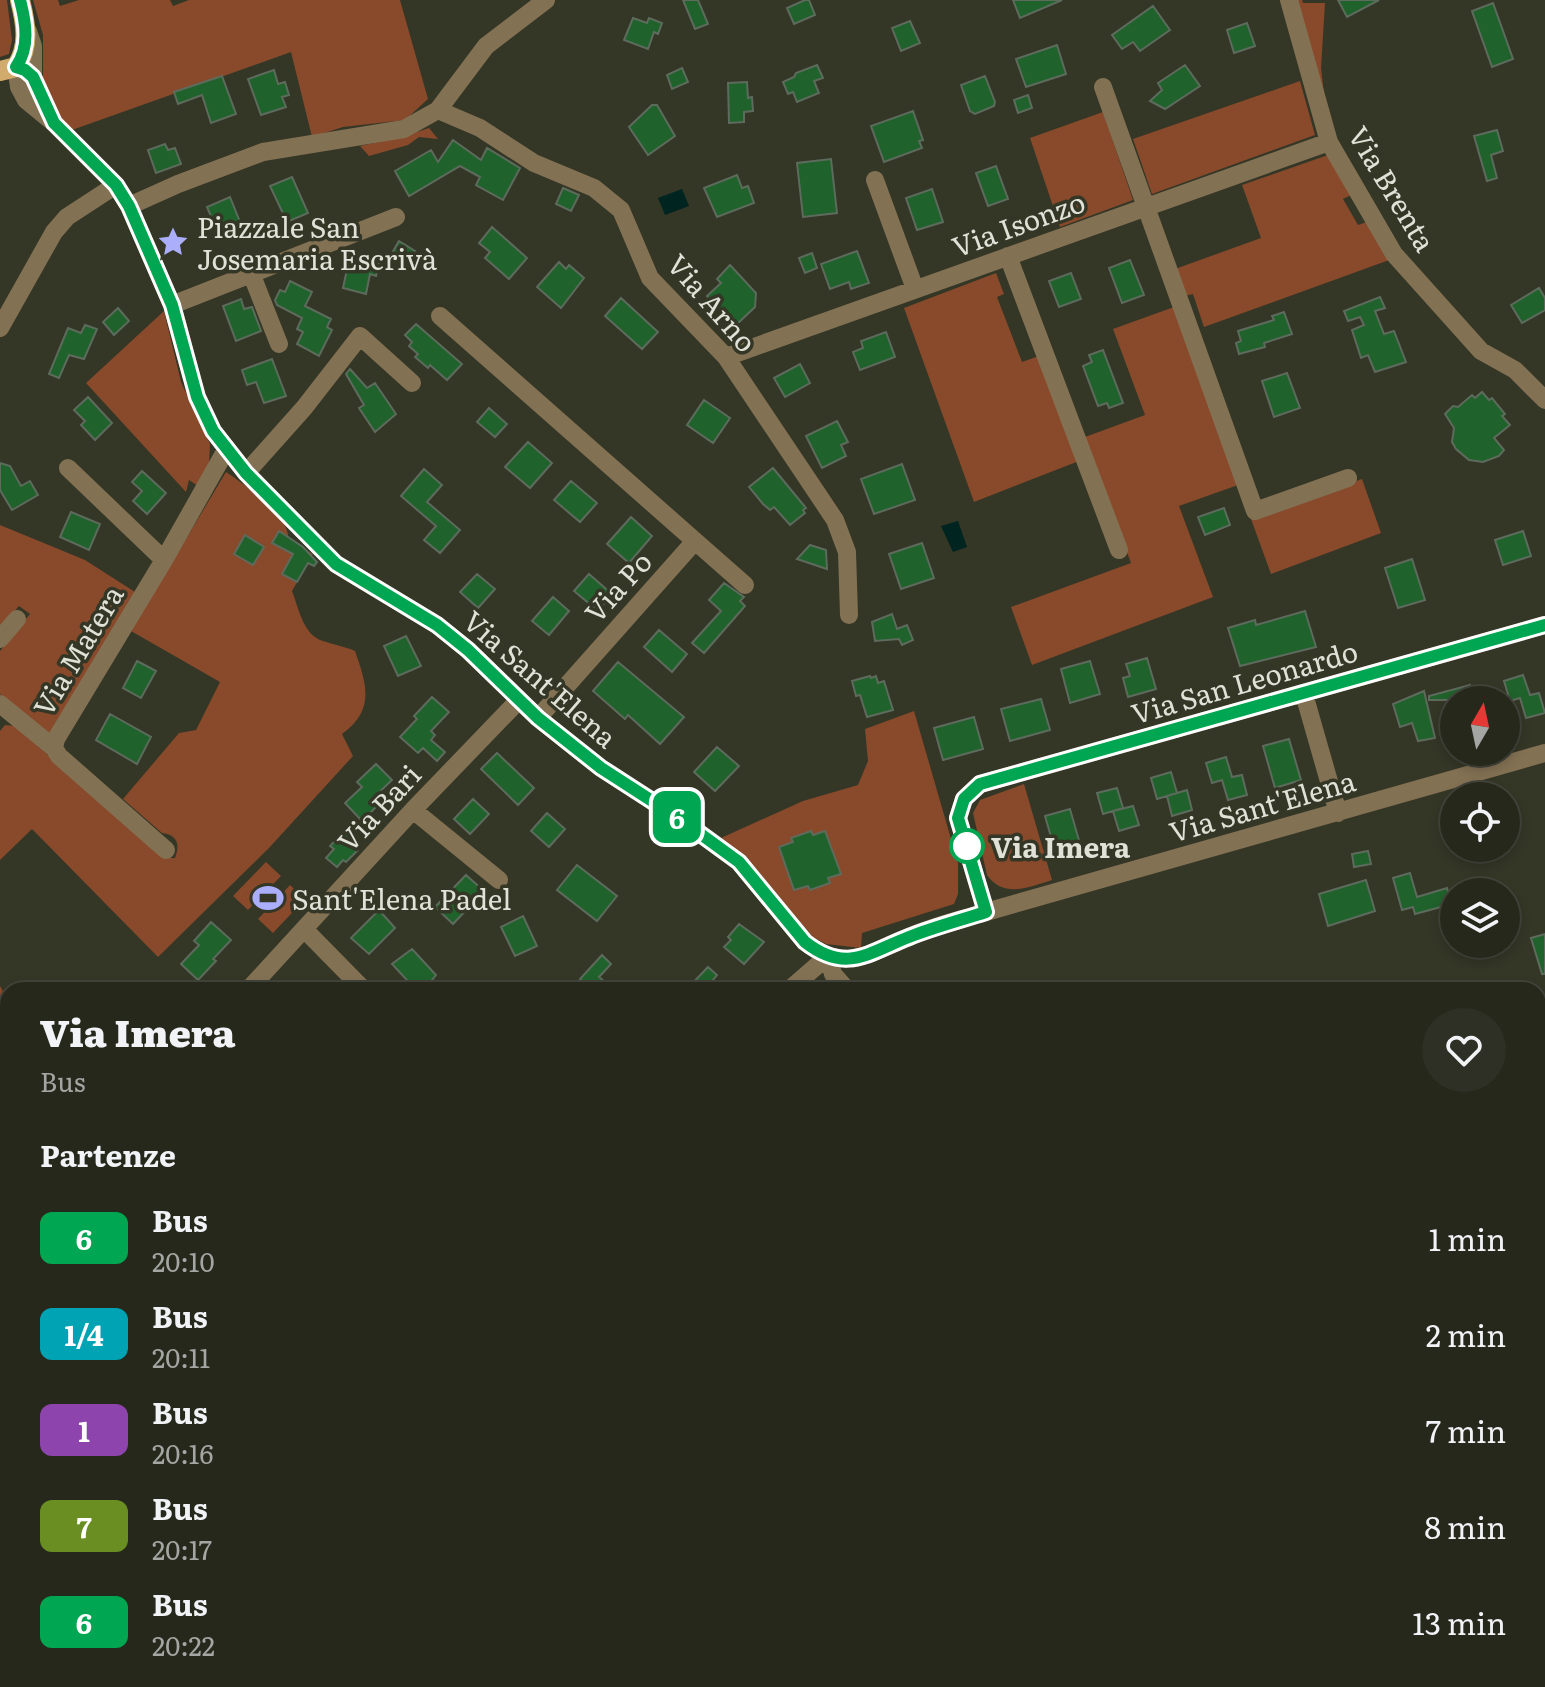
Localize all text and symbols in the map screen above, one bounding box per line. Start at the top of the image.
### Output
street label: Via Brenta [1339,117,1447,259]
street label: Via Isonzo [945,179,1091,267]
place label: Piazzale San Josemaria Escrivà [197,205,437,279]
place icon: Piazzale San Josemaria Escrivà [156,225,190,259]
street label: Via Arno [658,244,768,360]
street label: Via Po [573,541,661,631]
street label: Via Matera [21,577,133,723]
street label: Via Sant'Elena [455,599,627,757]
street label: Via San Leonardo [1126,629,1362,733]
north arrow [1440,686,1520,766]
map controls [1440,686,1520,958]
street label: Via Bari [326,754,430,860]
street label: Via Sant'Elena [1164,758,1360,852]
button: locate [1440,782,1520,862]
line badge: 6 [651,791,703,843]
text: 6 [669,796,685,838]
place label: Via Imera [991,825,1131,867]
marker: Via Imera [950,829,984,863]
place label: Sant'Elena Padel [292,877,511,919]
button: layers [1440,878,1520,958]
sports icon: Sant'Elena Padel [251,881,285,915]
text: Via Imera [40,1002,235,1059]
button: heart [1422,1008,1506,1092]
text: Bus [40,1061,85,1100]
text: Partenze [40,1132,176,1176]
text: Bus [152,1197,208,1241]
text: 1 min [1429,1216,1506,1260]
text: 6 [76,1217,92,1259]
text: 20:10 [152,1241,214,1280]
text: Bus [152,1293,208,1337]
text: 2 min [1426,1312,1506,1356]
text: 1/4 [64,1313,104,1355]
text: 20:11 [152,1337,210,1376]
text: Bus [152,1389,208,1433]
text: 7 min [1426,1408,1506,1452]
text: 1 [78,1409,90,1451]
text: 20:16 [152,1433,213,1472]
text: Bus [152,1485,208,1529]
text: 8 min [1425,1504,1506,1548]
text: 7 [76,1505,92,1547]
text: 20:17 [152,1529,212,1568]
text: Bus [152,1581,208,1625]
text: 13 min [1413,1600,1506,1644]
text: 6 [76,1601,92,1643]
text: 20:22 [152,1625,215,1664]

